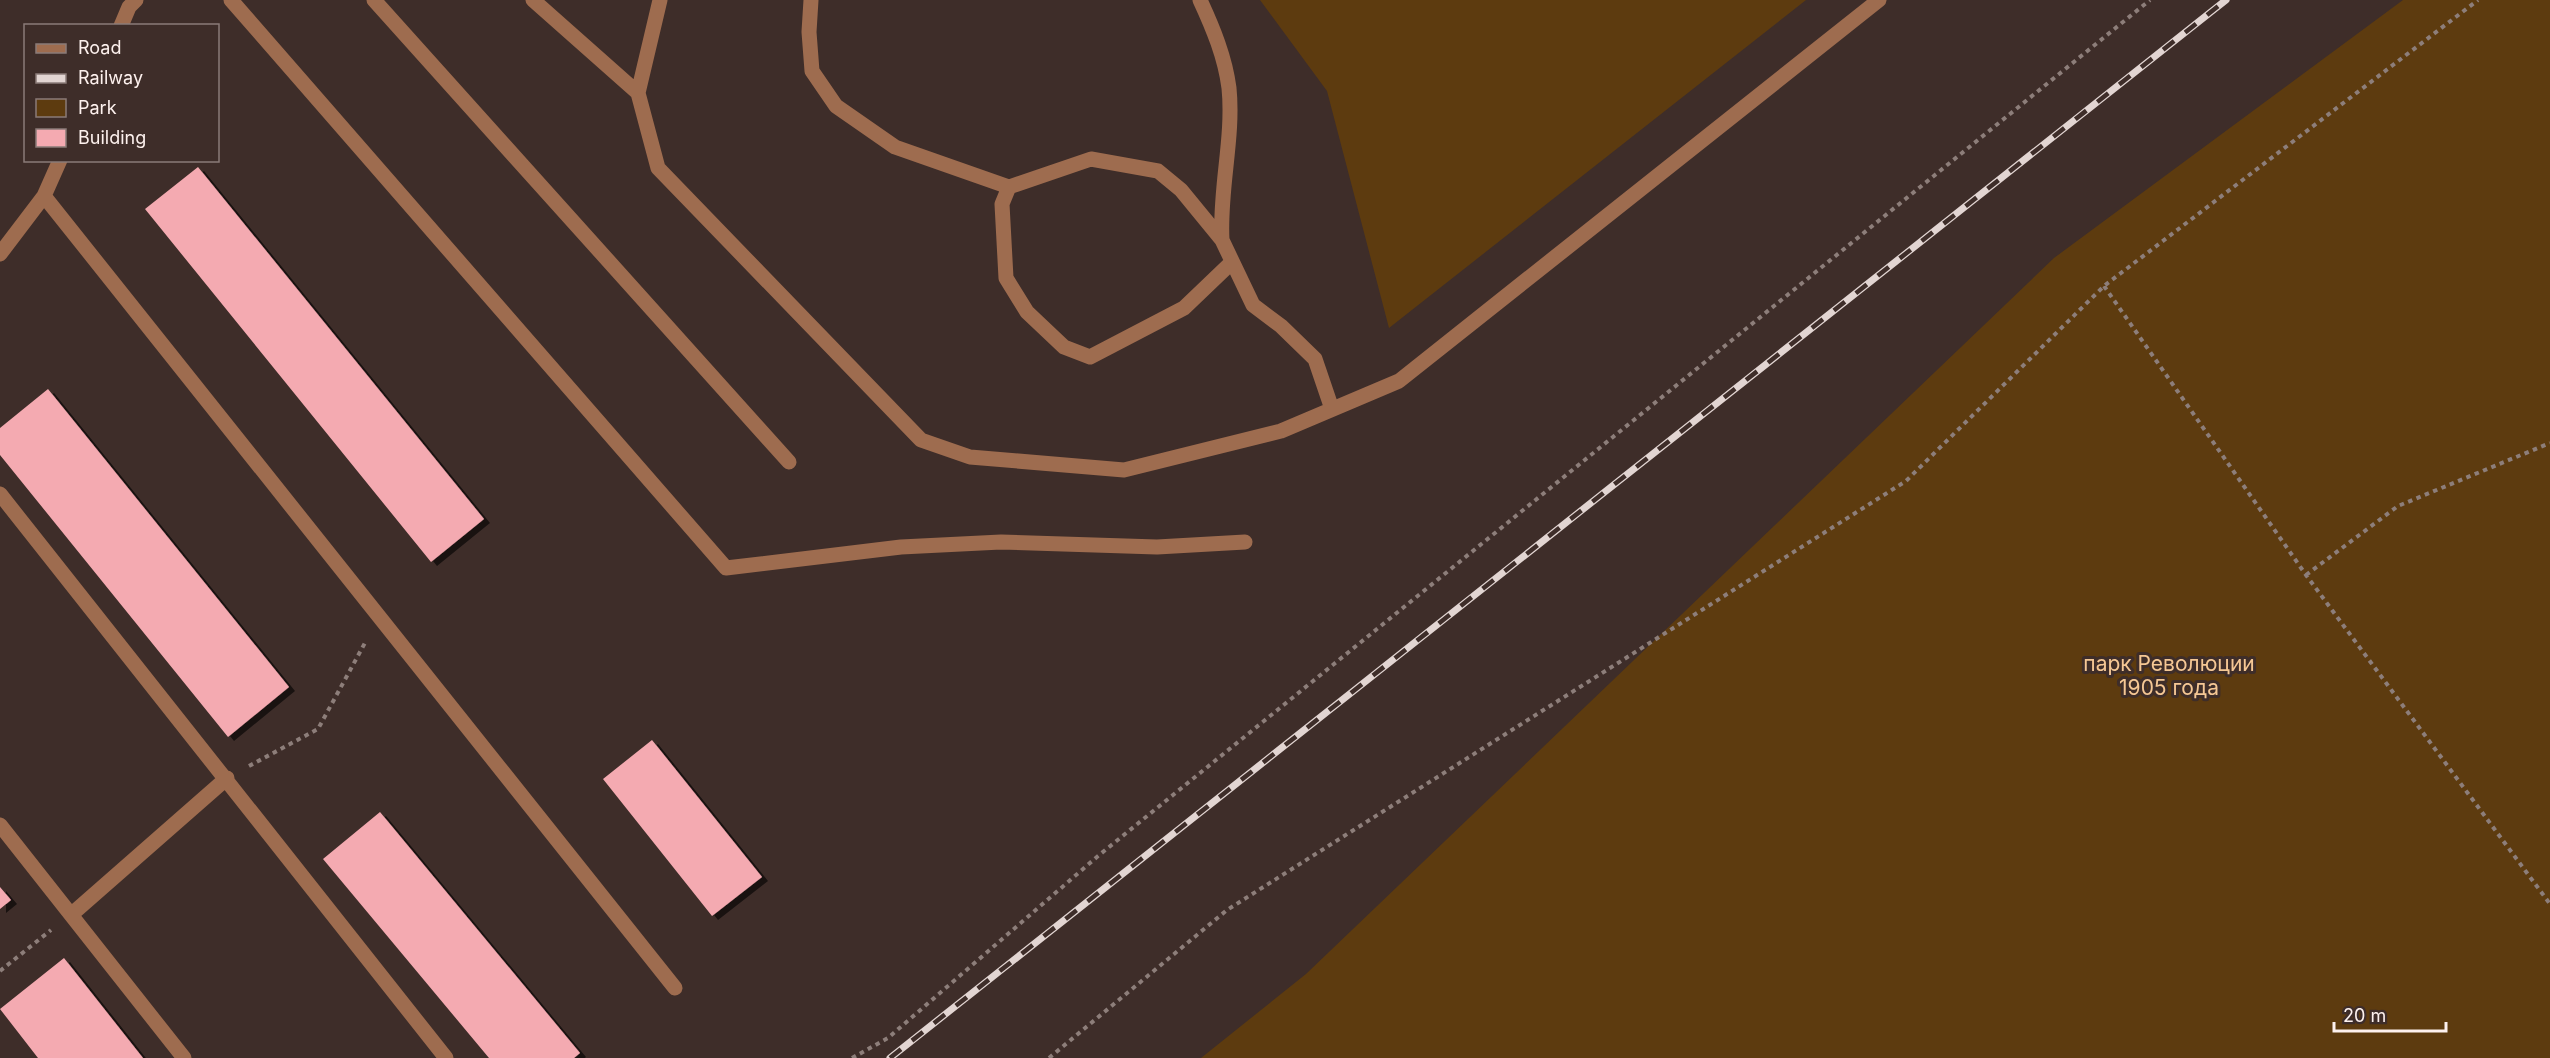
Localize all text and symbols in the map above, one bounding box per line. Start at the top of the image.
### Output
legend [24,24,219,162]
text: Road [78,37,121,58]
text: Railway [78,67,143,88]
text: Park [78,97,117,118]
text: Building [78,127,146,148]
park label: парк Революции 1905 года [2083,651,2255,700]
scale bar [2334,995,2446,1033]
text: 20 m [2343,1005,2386,1026]

